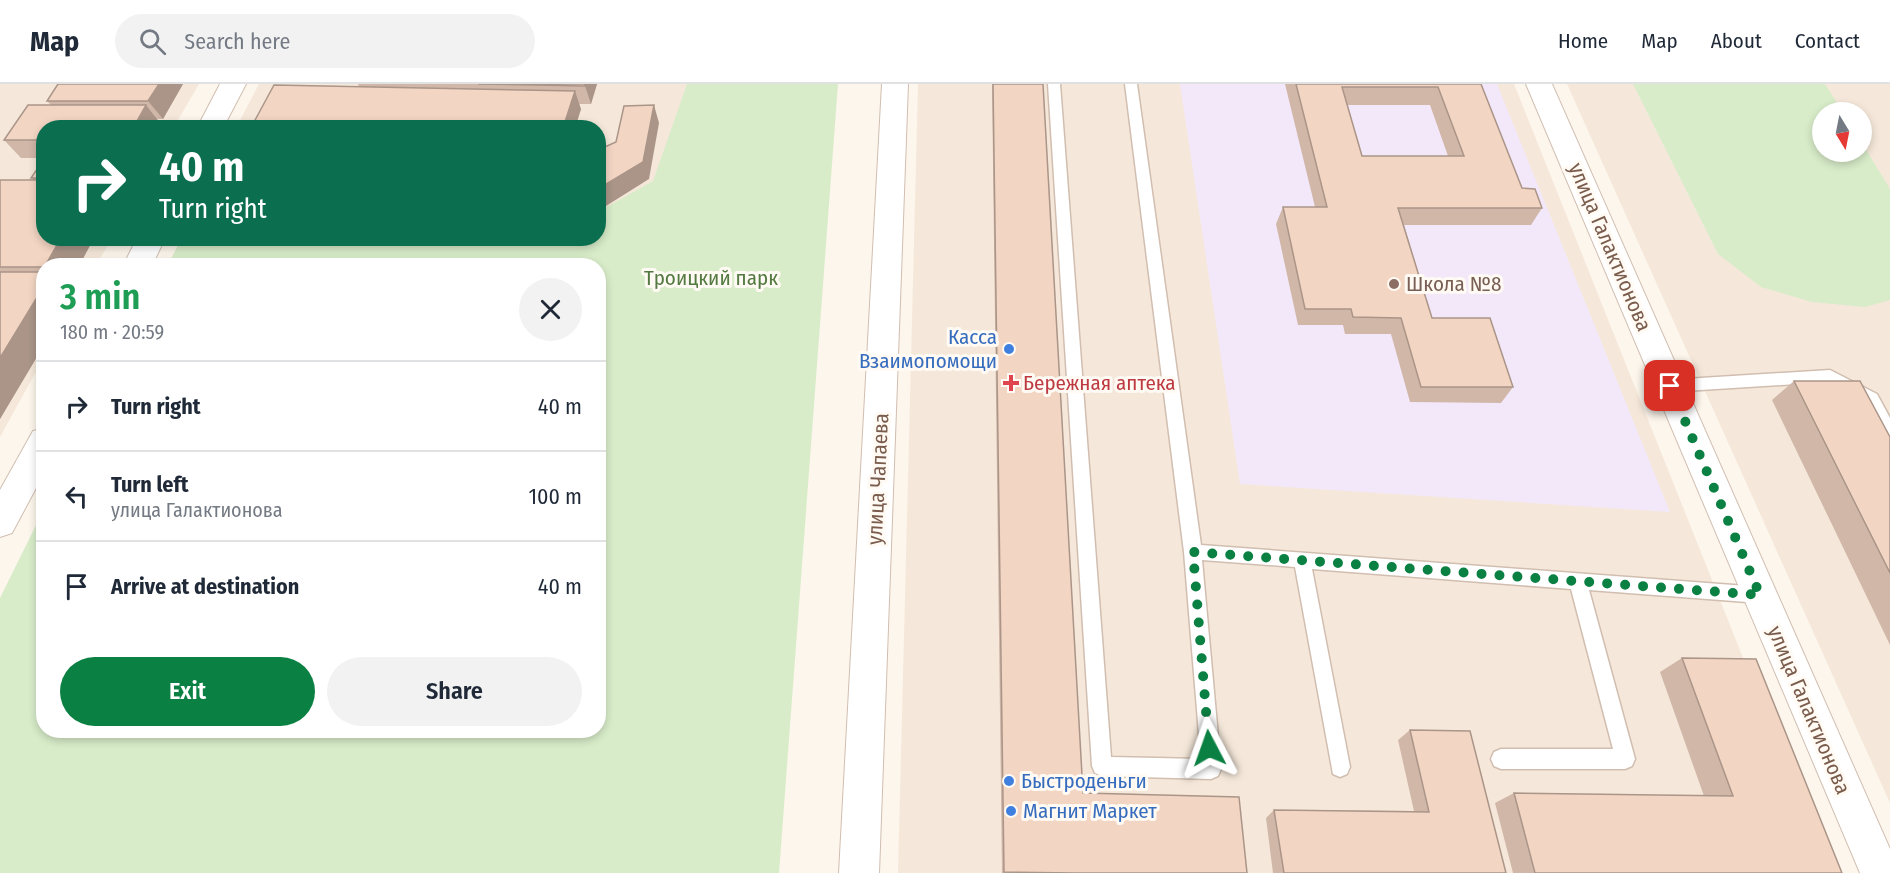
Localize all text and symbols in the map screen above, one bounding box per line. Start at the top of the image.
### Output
search box [115,14,535,68]
text: Map [30,25,79,58]
icon: search [136,25,169,58]
text: Search here [184,28,290,55]
text: Home [1558,28,1608,54]
text: Map [1641,28,1678,54]
text: About [1711,28,1762,54]
text: Contact [1795,28,1860,54]
north arrow [1812,102,1872,162]
map controls [1812,102,1872,162]
text: 40 m [159,142,244,192]
icon: right [60,144,138,222]
street label: улица Галактионова [1563,159,1657,335]
text: Turn right [159,193,267,225]
park label: Троицкий парк [644,265,778,291]
place label: Школа №8 [1406,271,1501,297]
text: 3 min [60,275,140,319]
marker: Школа №8 [1387,277,1401,291]
button: close [519,278,582,341]
text: 180 m · 20:59 [60,320,164,344]
place label: Касса Взаимопомощи [859,324,997,374]
marker: Касса Взаимопомощи [1002,342,1016,356]
pin [1644,360,1695,411]
icon: arrive [1653,369,1686,402]
place label: Бережная аптека [1023,370,1176,396]
marker: Бережная аптека [1004,376,1018,390]
icon: right [60,390,93,423]
text: Turn right [111,393,200,420]
text: 40 m [538,393,582,420]
street label: улица Чапаева [862,413,894,545]
text: Turn left [111,471,189,498]
icon: left [60,480,93,513]
text: 100 m [528,483,582,510]
text: улица Галактионова [111,498,282,522]
icon: arrive [60,570,93,603]
text: Arrive at destination [111,573,299,600]
text: 40 m [538,573,582,600]
street label: улица Галактионова [1762,622,1856,798]
button: Exit [60,657,315,726]
button: Share [327,657,582,726]
position arrow [1177,716,1241,780]
place label: Быстроденьги [1021,768,1147,794]
marker: Быстроденьги [1002,774,1016,788]
place label: Магнит Маркет [1023,798,1157,824]
marker: Магнит Маркет [1004,804,1018,818]

